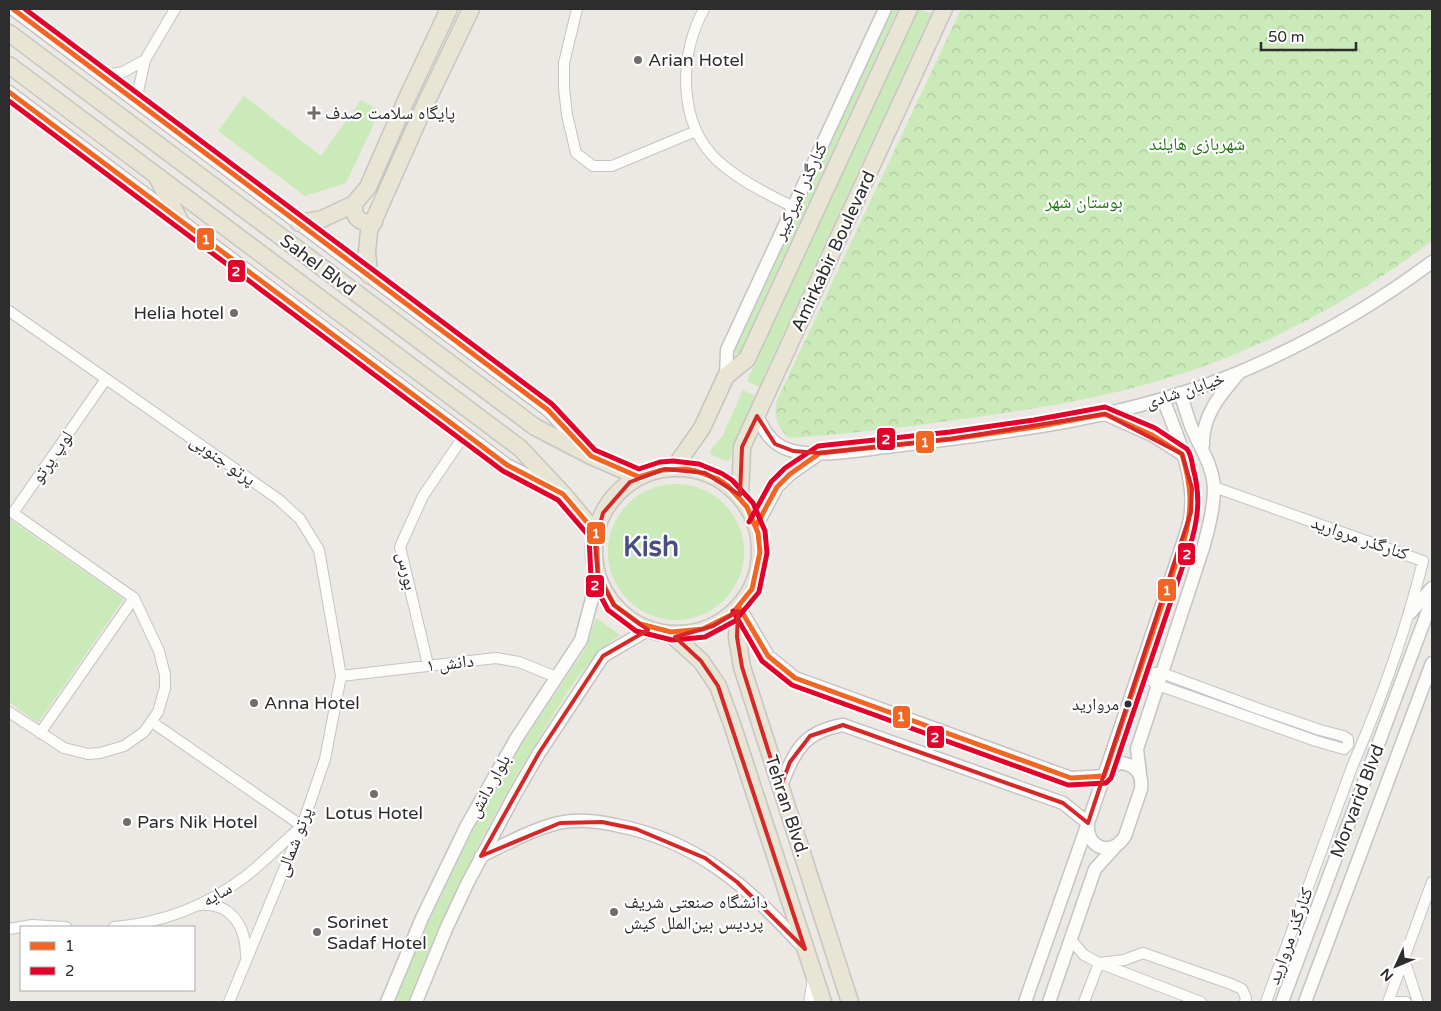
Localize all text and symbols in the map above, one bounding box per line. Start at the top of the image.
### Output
scale bar [1261,20,1356,52]
text: 50 m [1268,28,1305,46]
place label: Arian Hotel [648,49,744,71]
marker: Arian Hotel [632,54,644,66]
place label: پایگاه سلامت صدف [325,102,455,124]
marker: پایگاه سلامت صدف [307,106,321,120]
park label: شهربازی هایلند [1149,133,1245,155]
street label: کنارگذر امیرکبیر [768,138,832,244]
street label: Amirkabir Boulevard [786,167,880,335]
park label: بوستان شهر [1044,191,1123,213]
line badge: 1 [196,227,215,251]
street label: Sahel Blvd [276,229,360,301]
text: 1 [202,231,210,248]
line badge: 2 [227,259,246,283]
text: 2 [232,263,241,280]
place label: Helia hotel [133,302,224,324]
marker: Helia hotel [228,307,240,319]
street label: خیابان شادی [1143,367,1227,413]
street label: لوپ پرتو [26,427,78,488]
line badge: 2 [876,427,896,451]
street label: پرتو جنوبی [186,429,260,491]
line badge: 1 [915,430,935,454]
text: 2 [882,431,891,448]
text: 1 [921,434,929,451]
street label: کنارگذر مروارید [1308,511,1412,565]
line badge: 1 [586,521,606,545]
text: 1 [592,525,600,542]
district label: Kish [623,530,679,564]
line badge: 2 [1177,542,1196,566]
text: 2 [1183,546,1192,563]
street label: بورس [392,550,422,592]
line badge: 2 [585,574,605,598]
text: 2 [591,577,600,594]
line badge: 1 [1157,578,1177,602]
text: 1 [1163,582,1171,599]
street label: دانش ۱ [425,650,475,676]
place label: Anna Hotel [264,692,360,714]
place label: مروارید [1072,694,1119,715]
marker: Anna Hotel [248,697,260,709]
marker: مروارید [1123,699,1133,709]
line badge: 1 [892,705,911,729]
text: 1 [897,708,905,725]
line badge: 2 [926,725,945,749]
text: 2 [931,729,940,746]
street label: Morvarid Blvd [1325,741,1389,861]
street label: بلوار دانش [463,751,515,821]
street label: Tehran Blvd. [760,752,814,860]
marker: Lotus Hotel [368,788,380,800]
place label: Lotus Hotel [325,802,423,824]
street label: پرتو شمالی [271,804,317,880]
place label: Pars Nik Hotel [137,811,258,833]
marker: Pars Nik Hotel [121,816,133,828]
street label: سایه [198,877,236,911]
street label: کنارگذر مروارید [1262,884,1318,988]
place label: دانشگاه صنعتی شریف پردیس بین‌الملل کیش [624,891,768,934]
marker: دانشگاه صنعتی شریف پردیس بین‌الملل کیش [608,906,620,918]
place label: Sorinet Sadaf Hotel [327,911,427,954]
legend [20,926,195,991]
marker: Sorinet Sadaf Hotel [311,926,323,938]
text: 1 [65,937,74,955]
north arrow [1371,941,1421,991]
text: 2 [65,962,74,980]
text: N [1377,965,1397,985]

